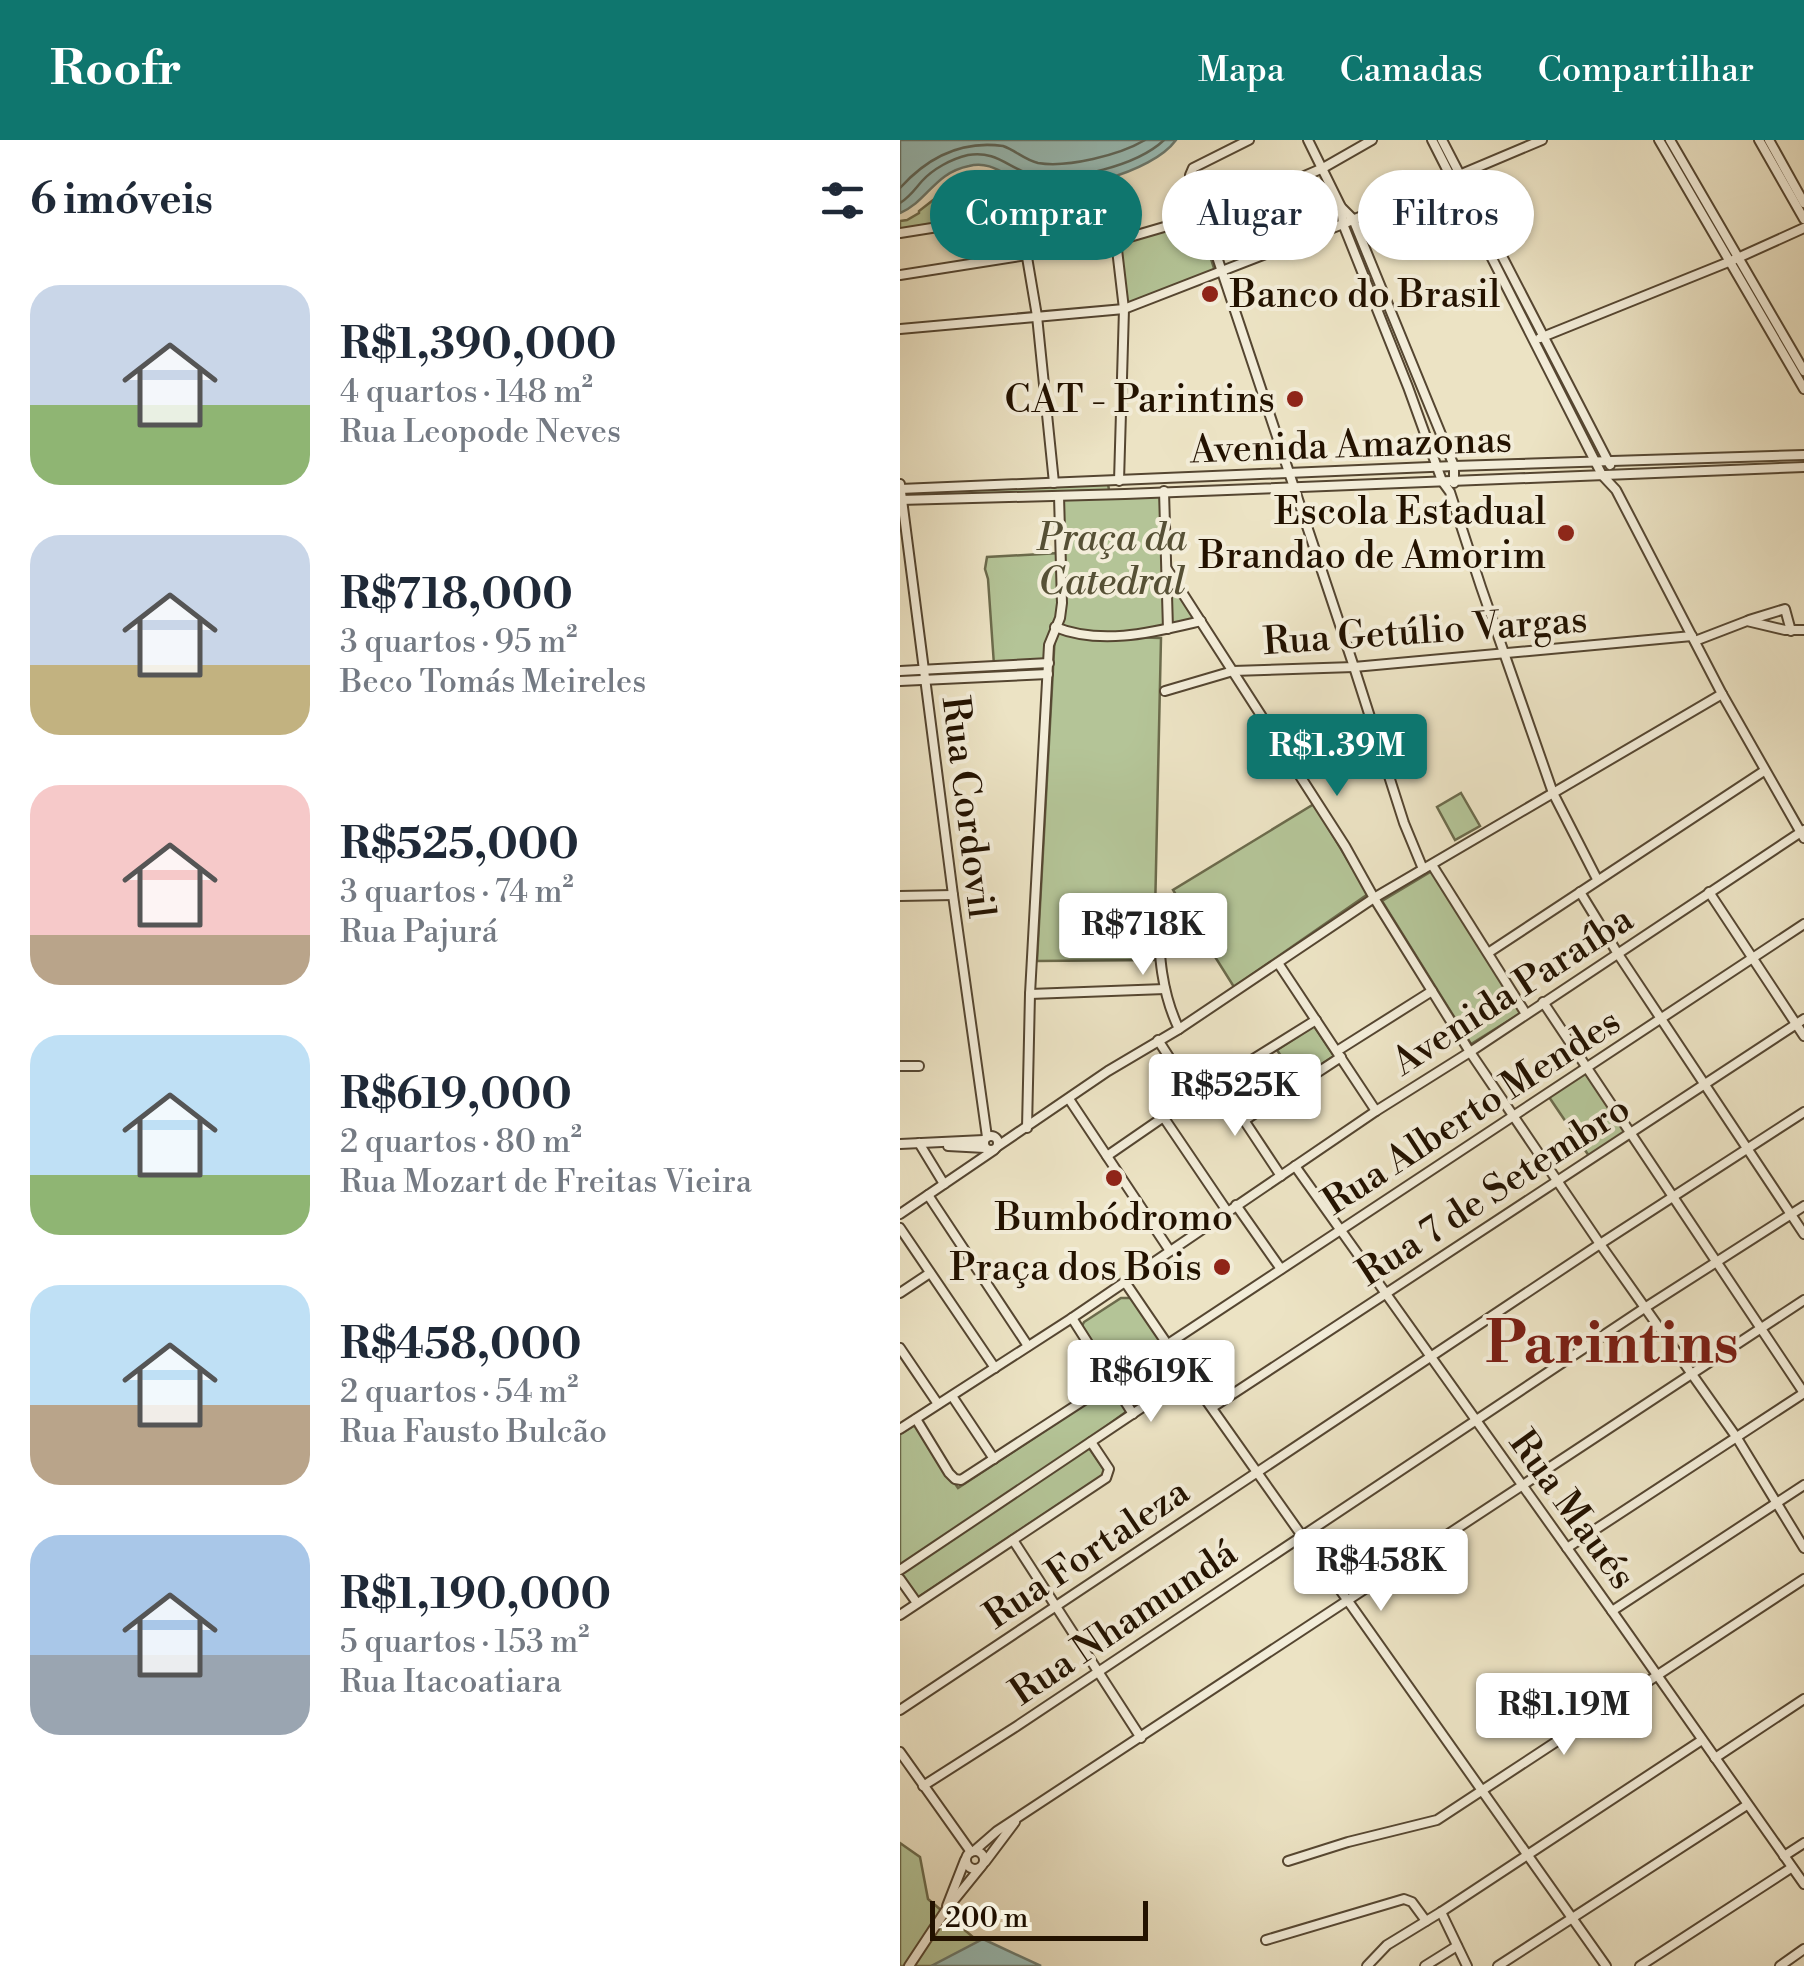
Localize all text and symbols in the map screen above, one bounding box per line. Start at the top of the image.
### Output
text: Roofr [50,40,182,100]
text: Mapa [1198,49,1285,92]
text: Camadas [1340,49,1483,92]
text: Compartilhar [1538,49,1754,92]
chip: Comprar [930,170,1142,260]
chip: Alugar [1162,170,1338,260]
chip: Filtros [1358,170,1534,260]
icon: filters [815,173,870,228]
text: 6 imóveis [30,174,213,227]
place label: Banco do Brasil [1229,272,1500,319]
marker: Banco do Brasil [1199,283,1221,305]
text: R$1,390,000 [340,319,616,372]
icon: home [110,325,230,445]
text: 4 quartos · 148 m² [340,372,593,412]
place label: CAT - Parintins [1004,377,1275,424]
marker: CAT - Parintins [1284,388,1306,410]
text: Rua Leopode Neves [340,412,621,452]
street label: Avenida Amazonas [1188,416,1513,475]
place label: Escola Estadual Brandao de Amorim [1198,489,1546,580]
park label: Praça da Catedral [1036,515,1188,606]
marker: Escola Estadual Brandao de Amorim [1555,522,1577,544]
text: R$718,000 [340,569,573,622]
icon: home [110,575,230,695]
street label: Rua Getúlio Vargas [1261,597,1589,666]
text: 3 quartos · 95 m² [340,622,577,662]
text: Beco Tomás Meireles [340,662,646,702]
street label: Rua Cordovil [931,693,1004,921]
pin: R$1.39M [1245,714,1429,799]
text: R$1.39M [1269,726,1405,766]
text: R$525,000 [340,819,579,872]
icon: home [110,825,230,945]
text: 3 quartos · 74 m² [340,872,574,912]
pin: R$718K [1062,893,1224,978]
street label: Avenida Paraíba [1383,895,1643,1087]
text: R$718K [1081,905,1205,945]
text: Rua Pajurá [340,912,498,952]
street label: Rua Alberto Mendes [1314,998,1630,1226]
pin: R$525K [1154,1054,1316,1139]
text: R$525K [1171,1066,1299,1106]
text: R$619,000 [340,1069,572,1122]
icon: home [110,1075,230,1195]
street label: Rua 7 de Setembro [1348,1085,1639,1297]
text: 2 quartos · 80 m² [340,1122,582,1162]
text: Rua Mozart de Freitas Vieira [340,1162,752,1202]
marker: Bumbódromo [1103,1167,1125,1189]
place label: Bumbódromo [994,1195,1233,1242]
place label: Praça dos Bois [950,1245,1202,1292]
marker: Praça dos Bois [1211,1256,1233,1278]
district label: Parintins [1485,1308,1739,1381]
text: R$458,000 [340,1319,582,1372]
icon: home [110,1325,230,1445]
pin: R$619K [1070,1340,1232,1425]
text: R$619K [1090,1352,1212,1392]
text: 2 quartos · 54 m² [340,1372,578,1412]
text: Rua Fausto Bulcão [340,1412,607,1452]
street label: Rua Maués [1498,1421,1645,1599]
street label: Rua Fortaleza [975,1468,1199,1640]
pin: R$458K [1300,1529,1462,1614]
street label: Rua Nhamundá [1001,1530,1247,1716]
text: R$458K [1316,1541,1446,1581]
text: R$1,190,000 [340,1569,611,1622]
icon: home [110,1575,230,1695]
text: 5 quartos · 153 m² [340,1622,590,1662]
text: Rua Itacoatiara [340,1662,562,1702]
pin: R$1.19M [1472,1673,1656,1758]
text: R$1.19M [1498,1685,1630,1725]
scale bar [930,1896,1148,1940]
text: 200 m [945,1901,1028,1936]

